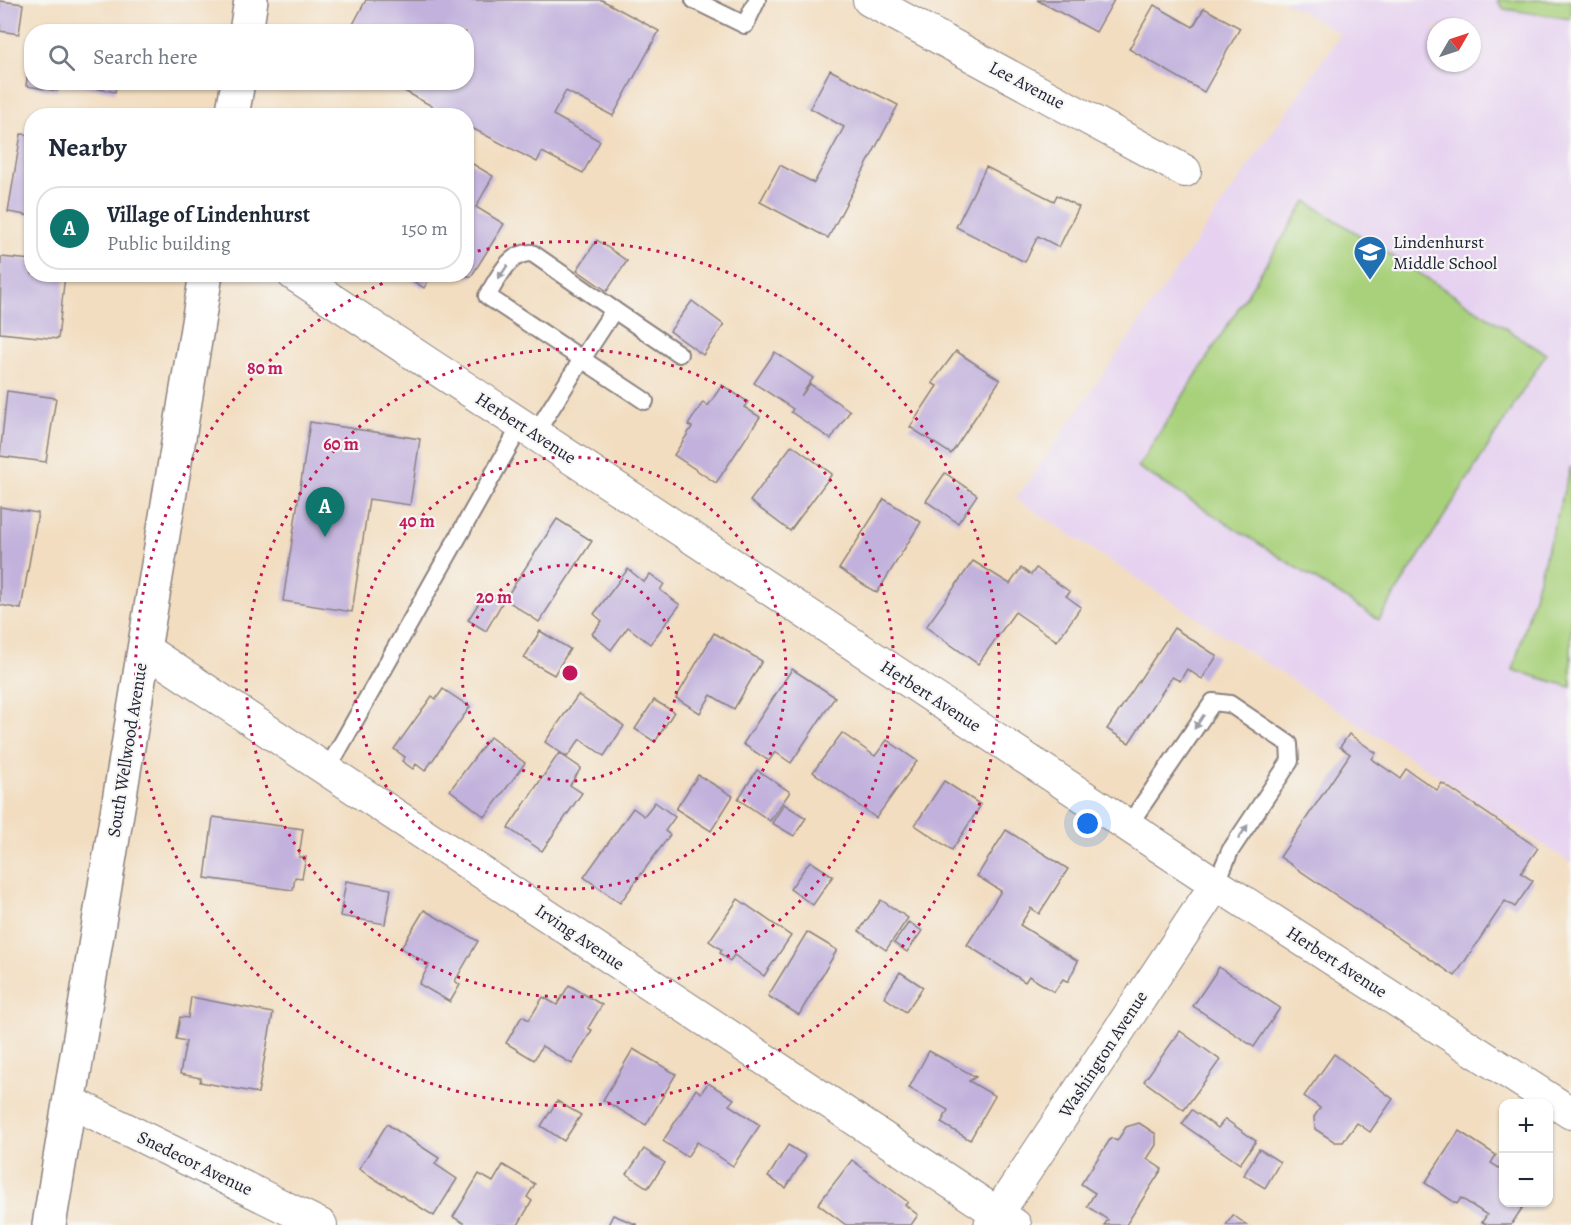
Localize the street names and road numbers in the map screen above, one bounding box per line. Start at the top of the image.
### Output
street label: Lee Avenue [985,55,1069,115]
street label: Herbert Avenue [471,387,581,469]
street label: Herbert Avenue [876,655,986,737]
street label: South Wellwood Avenue [101,661,153,839]
street label: Irving Avenue [531,898,629,976]
street label: Herbert Avenue [1282,921,1392,1003]
street label: Washington Avenue [1053,986,1153,1123]
street label: Snedecor Avenue [133,1125,257,1201]

